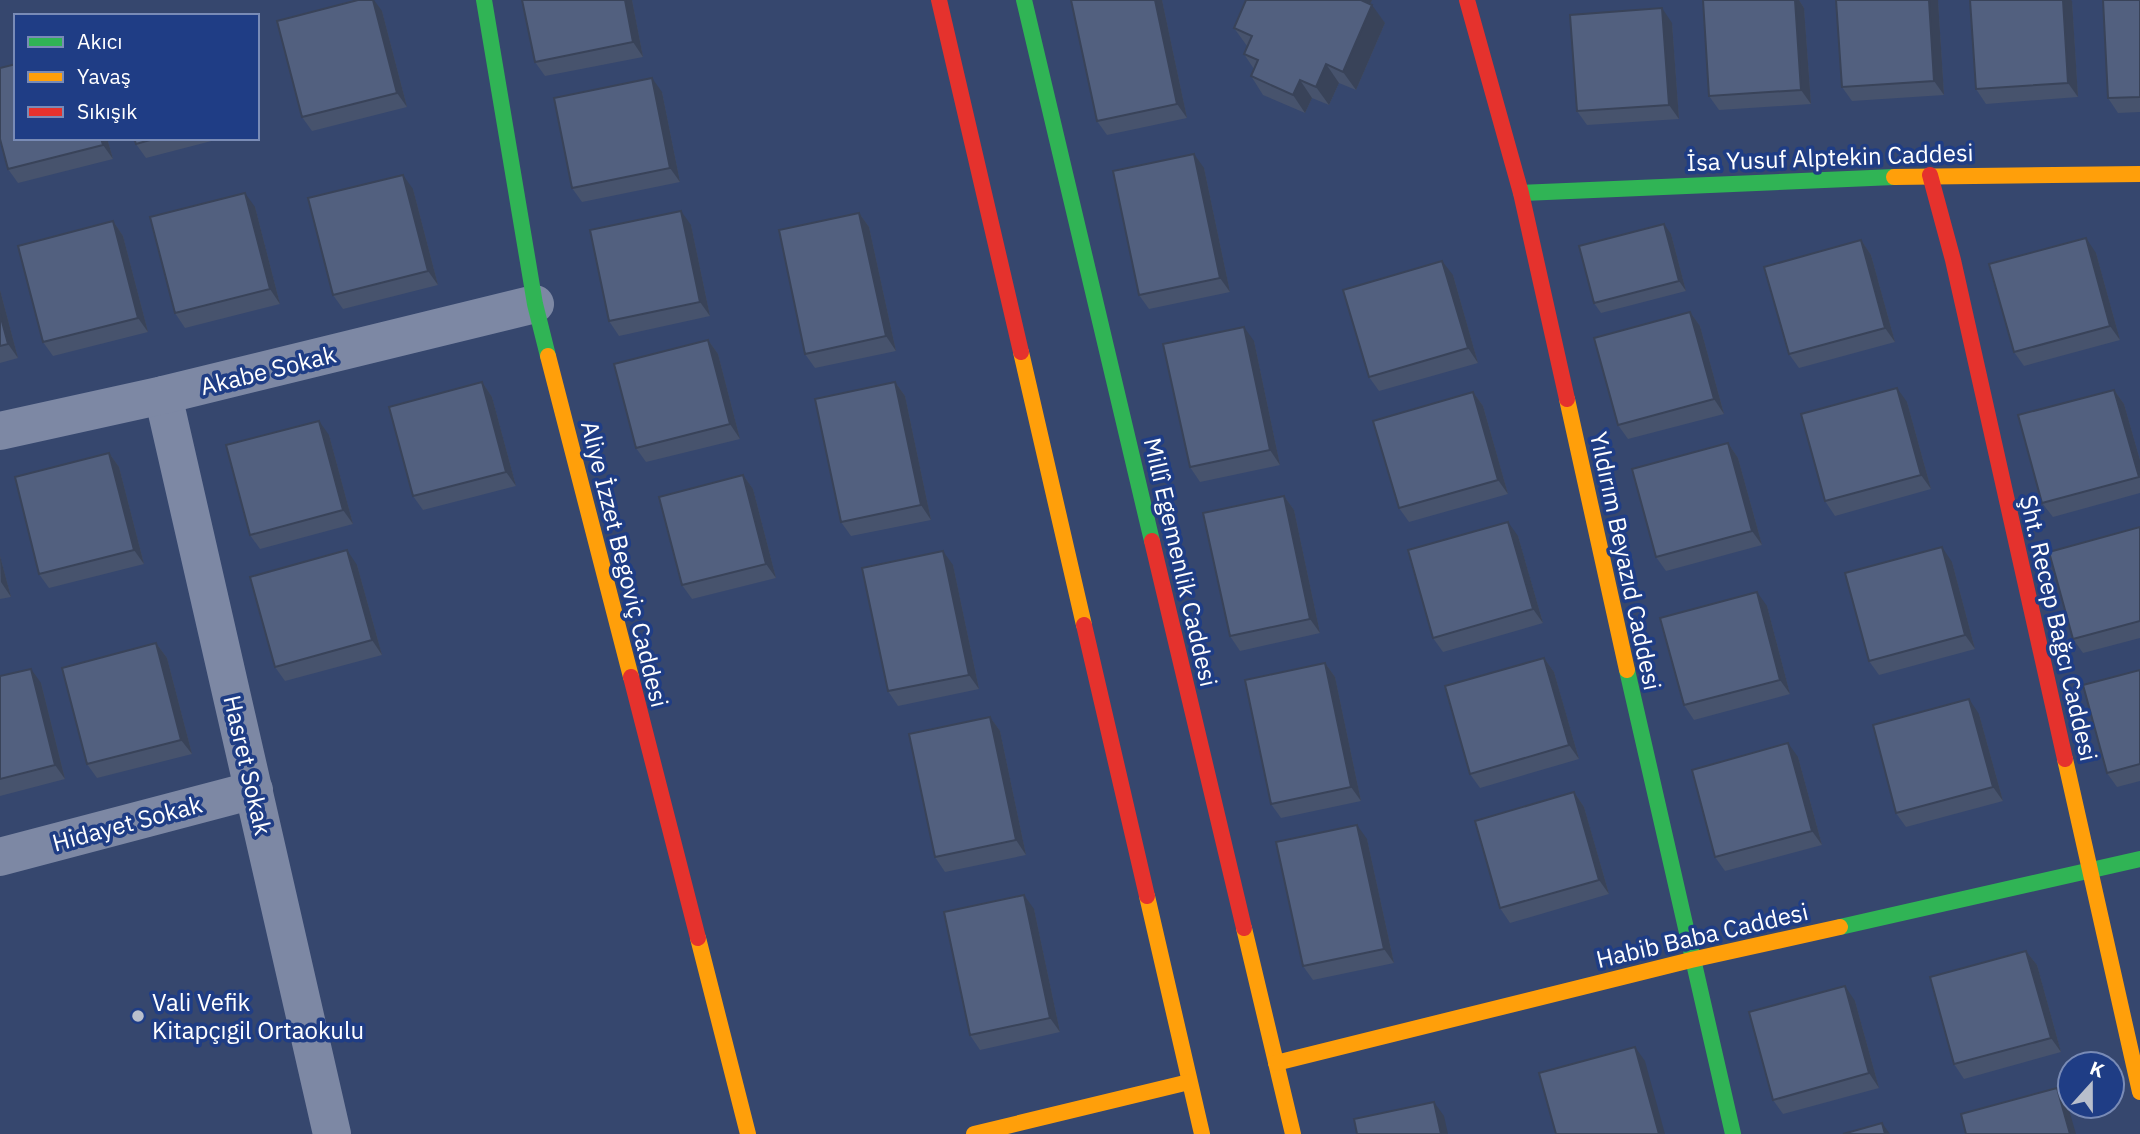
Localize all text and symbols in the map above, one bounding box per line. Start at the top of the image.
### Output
legend [14,14,259,140]
text: Akıcı [77,27,123,55]
text: Yavaş [77,62,131,90]
text: Sıkışık [77,97,137,125]
street label: İsa Yusuf Alptekin Caddesi [1686,136,1974,178]
street label: Akabe Sokak [197,338,340,402]
street label: Aliye İzzet Begoviç Caddesi [574,417,676,711]
street label: Yıldırım Beyazıd Caddesi [1583,429,1669,693]
street label: Millî Egemenlik Caddesi [1137,434,1225,690]
street label: Şht. Recep Bağcı Caddesi [2013,492,2105,764]
street label: Hasret Sokak [216,692,280,839]
street label: Hidayet Sokak [48,788,206,858]
street label: Habib Baba Caddesi [1593,895,1811,975]
place label: Vali Vefik Kitapçıgil Ortaokulu [152,986,364,1046]
marker: Vali Vefik Kitapçıgil Ortaokulu [130,1008,146,1024]
north arrow [2056,1050,2126,1120]
text: K [2087,1056,2108,1083]

